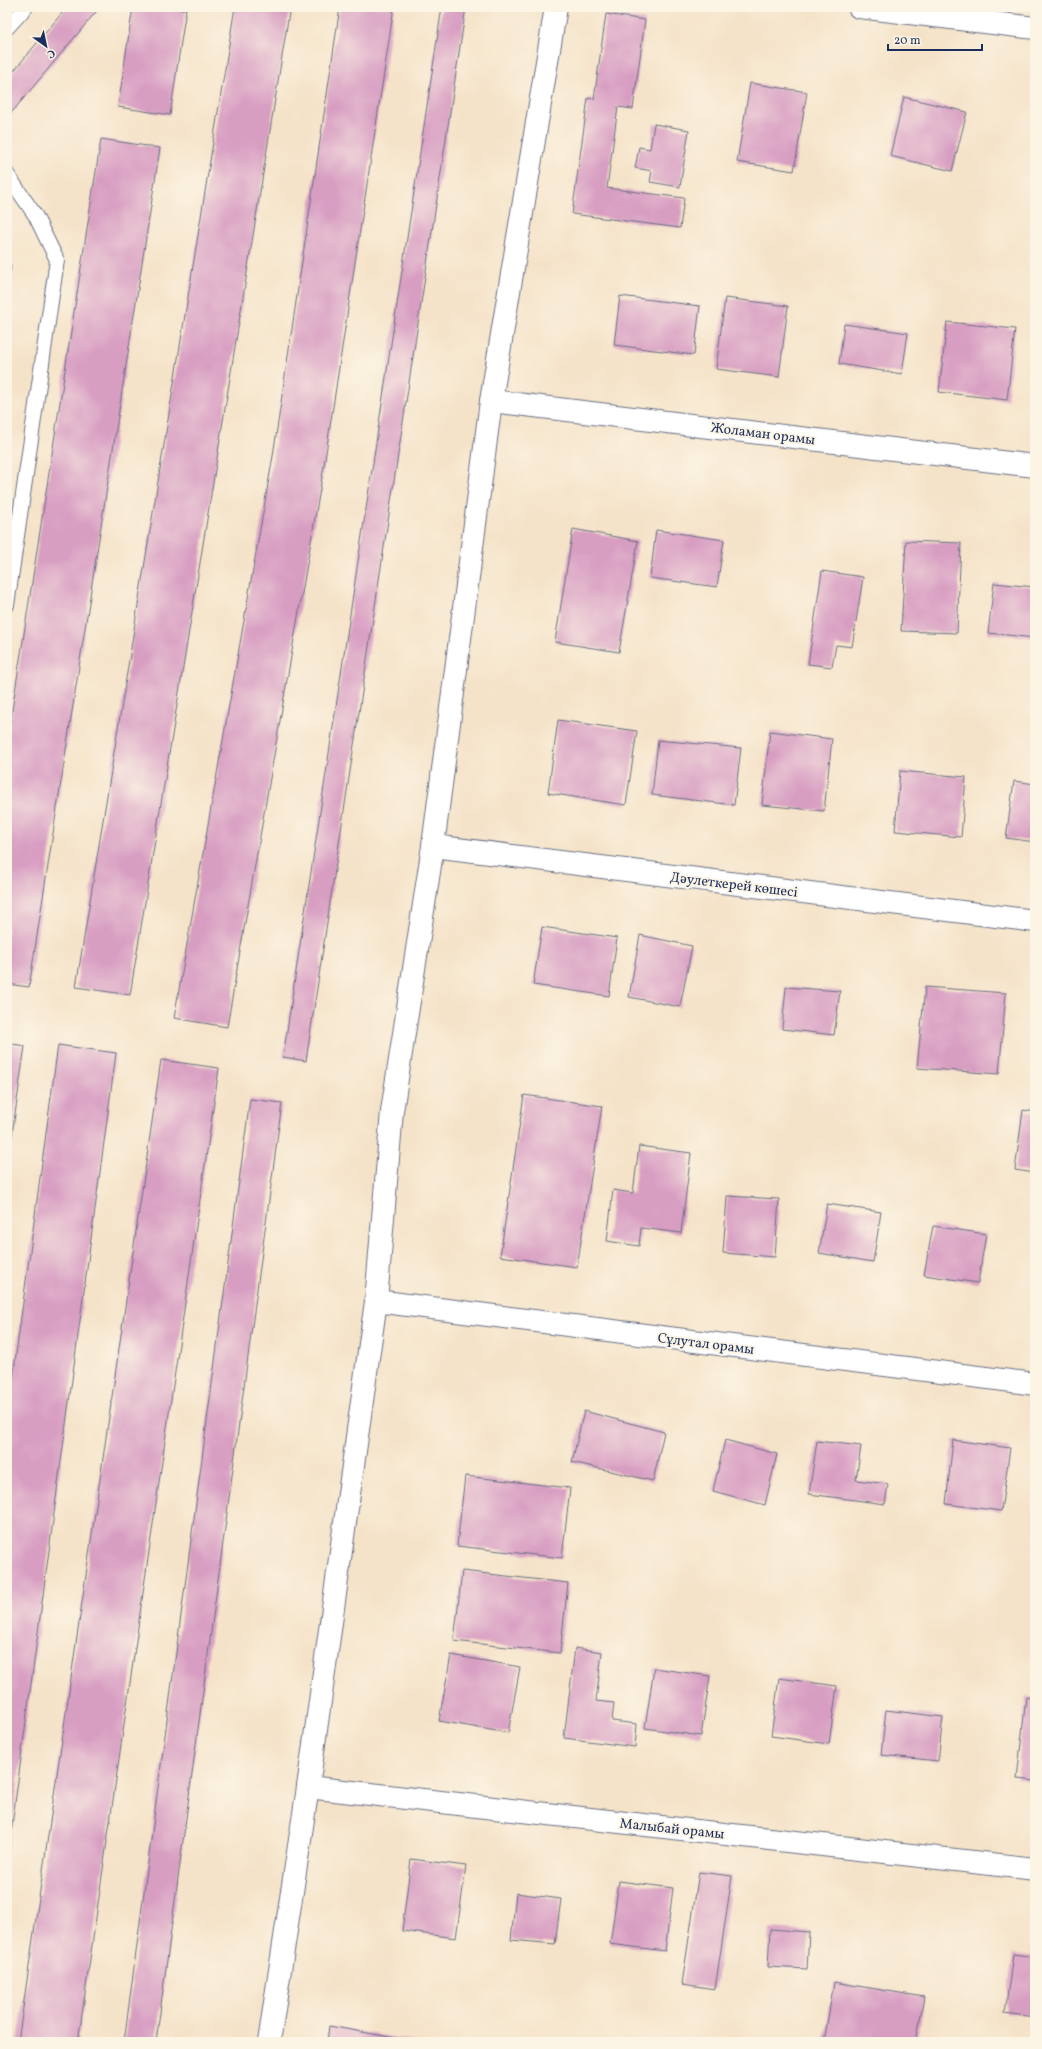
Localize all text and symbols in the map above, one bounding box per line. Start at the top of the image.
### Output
north arrow [26,26,66,66]
scale bar [888,26,982,52]
text: 20 m [894,33,921,49]
text: С [44,45,58,61]
street label: Жоламан орамы [710,419,816,450]
street label: Дәулеткерей көшесі [669,868,799,903]
street label: Сұлутал орамы [656,1329,755,1360]
street label: Малыбай орамы [619,1815,725,1844]

